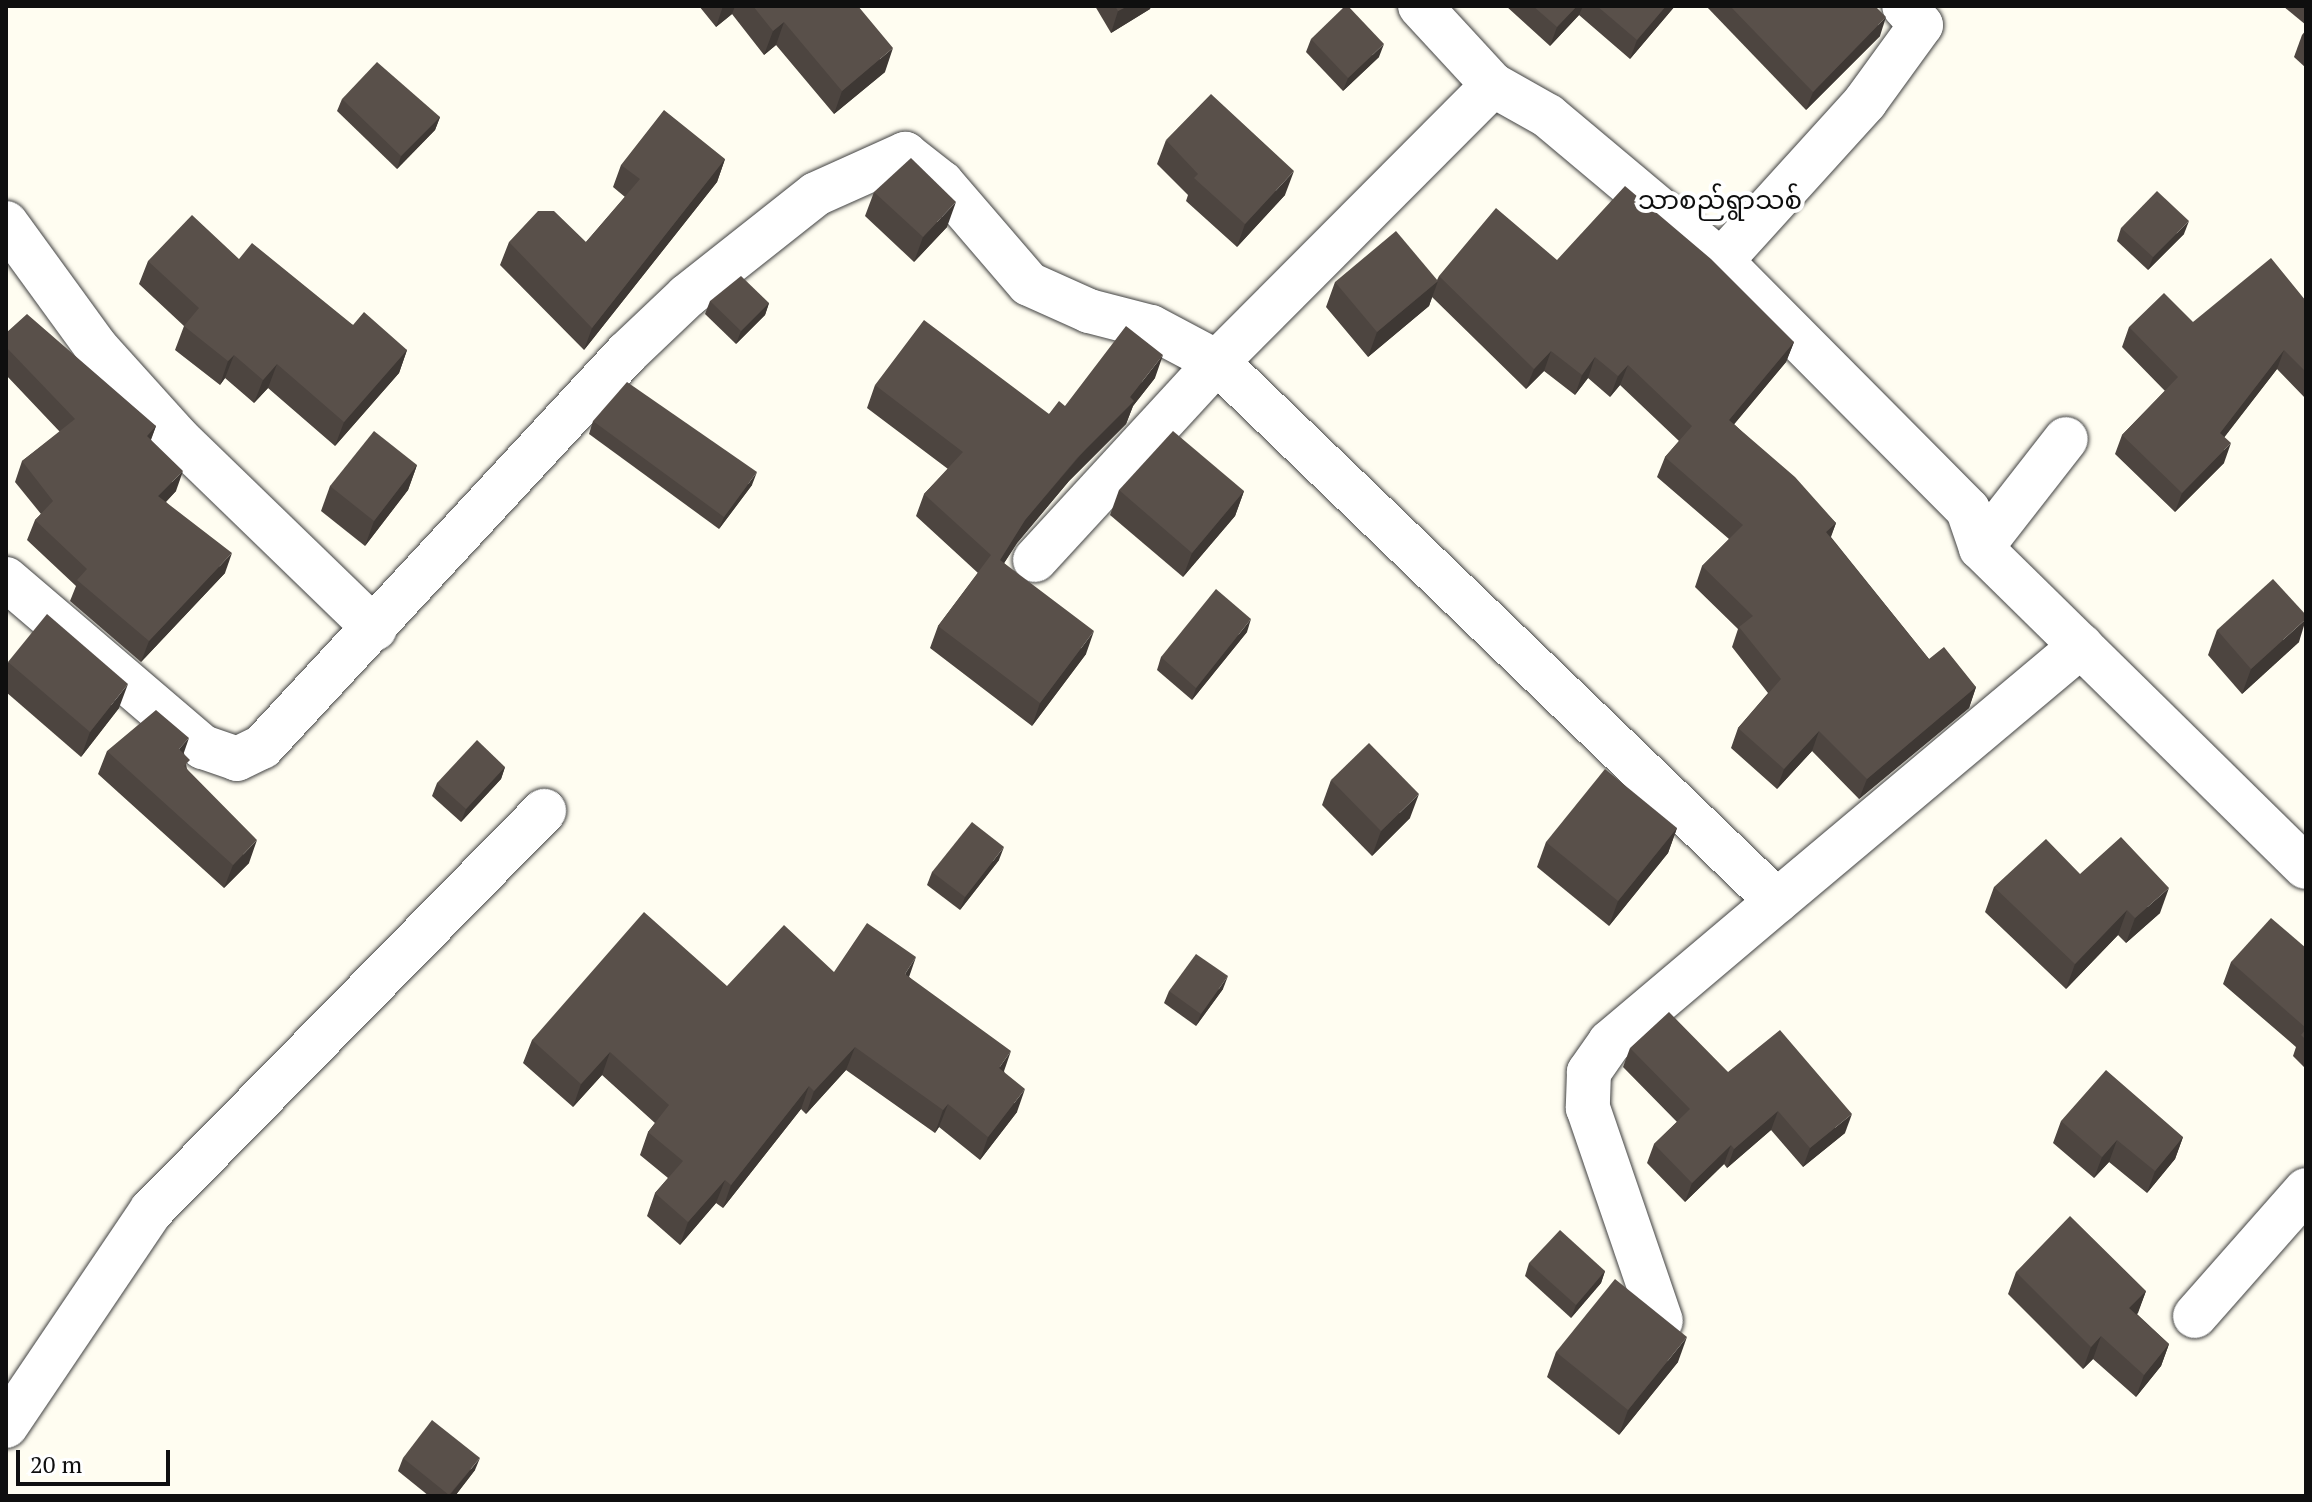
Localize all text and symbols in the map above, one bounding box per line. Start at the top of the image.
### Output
district label: သာစည်ရွာသစ် [1638,184,1802,216]
scale bar [20,1434,174,1484]
text: 20 m [30,1448,82,1480]

